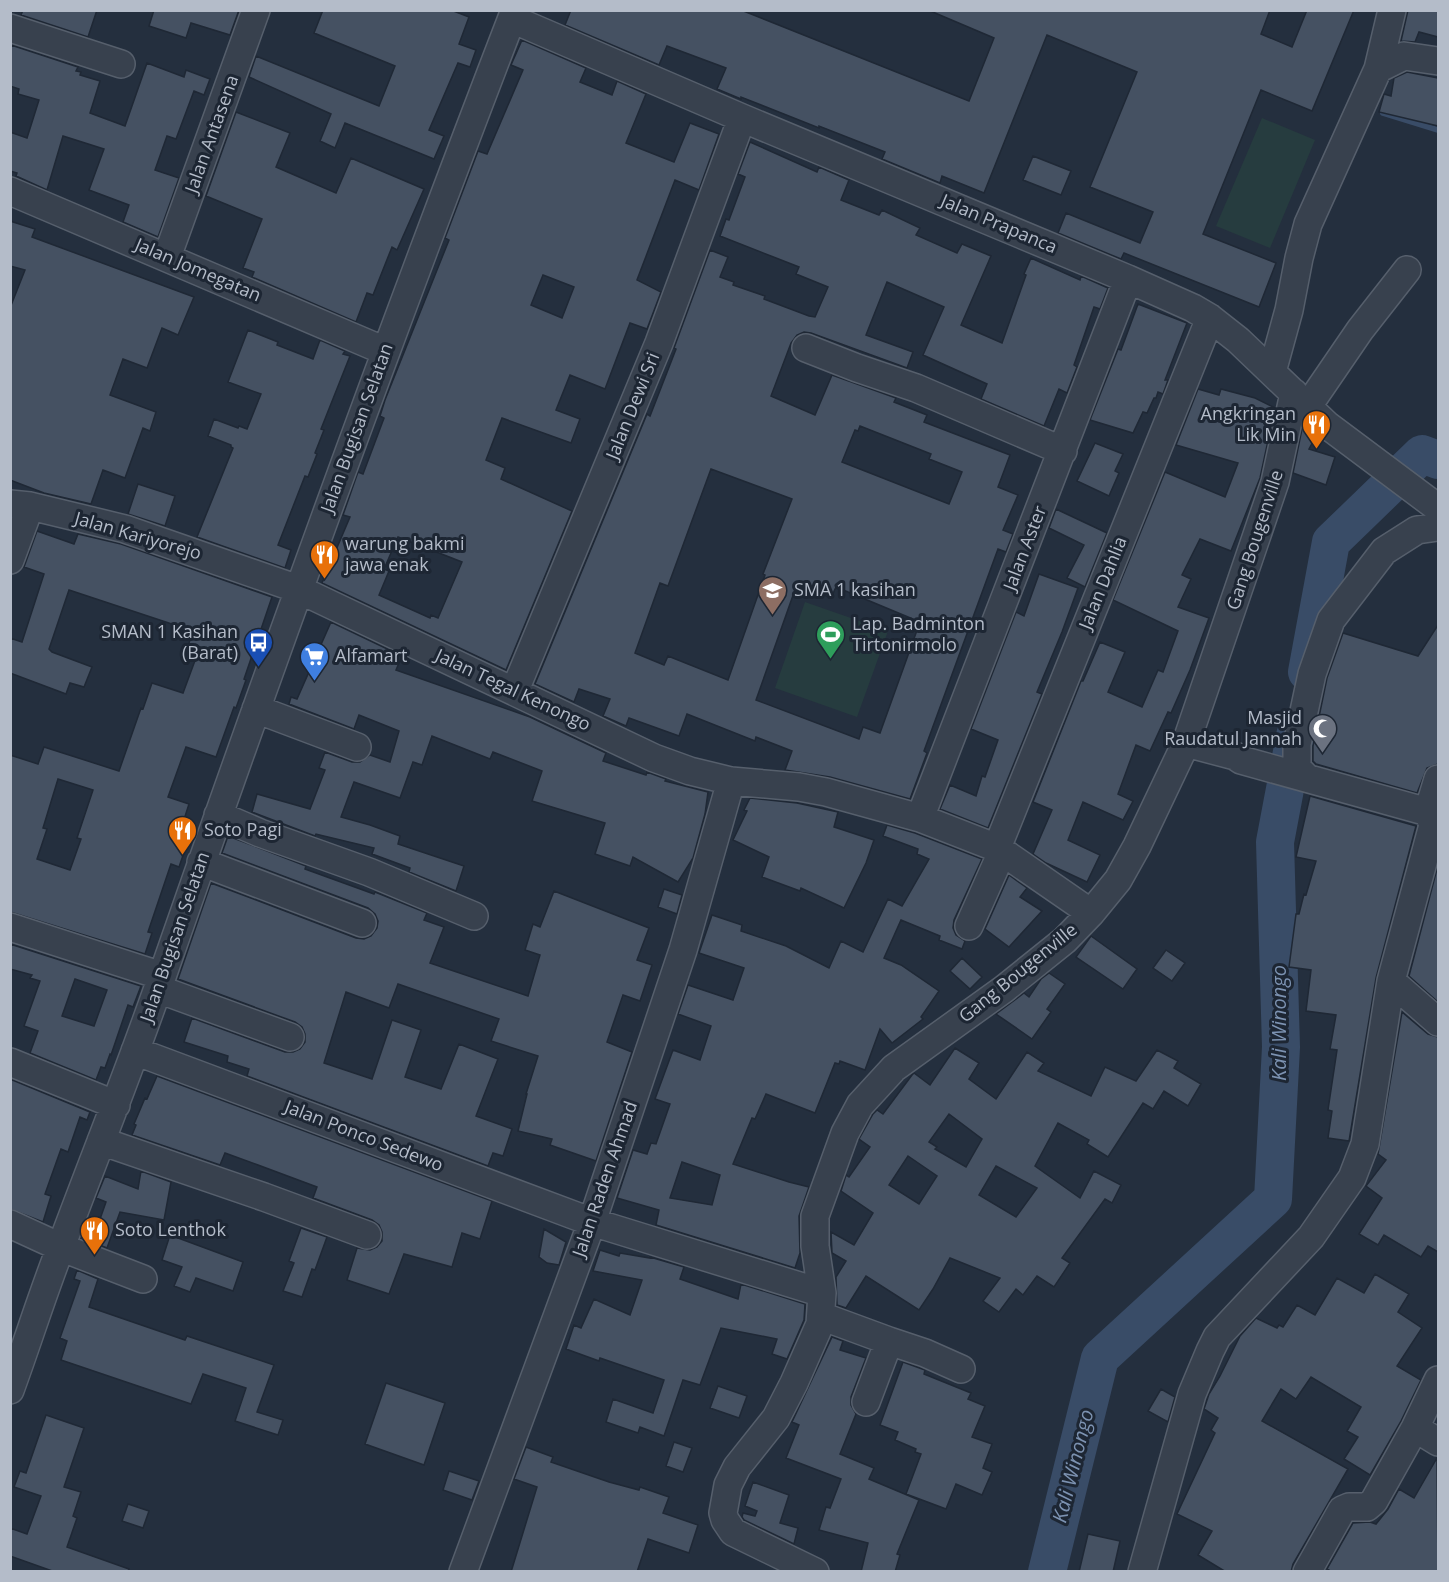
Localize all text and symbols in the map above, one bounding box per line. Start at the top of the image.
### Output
street label: Jalan Antasena [178,71,243,198]
street label: Jalan Prapanca [936,187,1061,258]
street label: Jalan Jomegatan [130,231,265,306]
street label: Jalan Bugisan Selatan [314,340,398,517]
street label: Jalan Dewi Sri [599,349,664,464]
place label: Angkringan Lik Min [1201,401,1296,446]
restaurant icon: Angkringan Lik Min [1301,408,1333,450]
street label: Gang Bougenville [1220,467,1288,613]
street label: Jalan Aster [996,501,1051,595]
street label: Jalan Kariyorejo [70,505,204,565]
place label: warung bakmi jawa enak [344,531,465,576]
street label: Jalan Dahlia [1072,533,1132,635]
restaurant icon: warung bakmi jawa enak [308,538,340,580]
school or university icon: SMA 1 kasihan [757,574,789,616]
place label: SMA 1 kasihan [794,577,916,601]
place label: Lap. Badminton Tirtonirmolo [852,611,985,656]
sports icon: Lap. Badminton Tirtonirmolo [815,618,847,660]
place label: SMAN 1 Kasihan (Barat) [101,619,238,664]
bus stop icon: SMAN 1 Kasihan (Barat) [243,626,275,668]
supermarket icon: Alfamart [298,640,330,682]
street label: Jalan Tegal Kenongo [430,642,595,736]
place label: Alfamart [335,643,407,667]
place label: Masjid Raudatul Jannah [1164,705,1302,750]
mosque icon: Masjid Raudatul Jannah [1307,712,1339,754]
restaurant icon: Soto Pagi [167,814,199,856]
place label: Soto Pagi [204,817,282,841]
street label: Jalan Bugisan Selatan [133,848,214,1027]
street label: Gang Bougenville [953,917,1082,1027]
water label: Kali Winongo [1265,965,1292,1081]
street label: Jalan Ponco Sedewo [280,1093,447,1176]
street label: Jalan Raden Ahmad [565,1098,642,1262]
restaurant icon: Soto Lenthok [78,1214,110,1256]
place label: Soto Lenthok [115,1217,226,1241]
water label: Kali Winongo [1045,1406,1100,1525]

